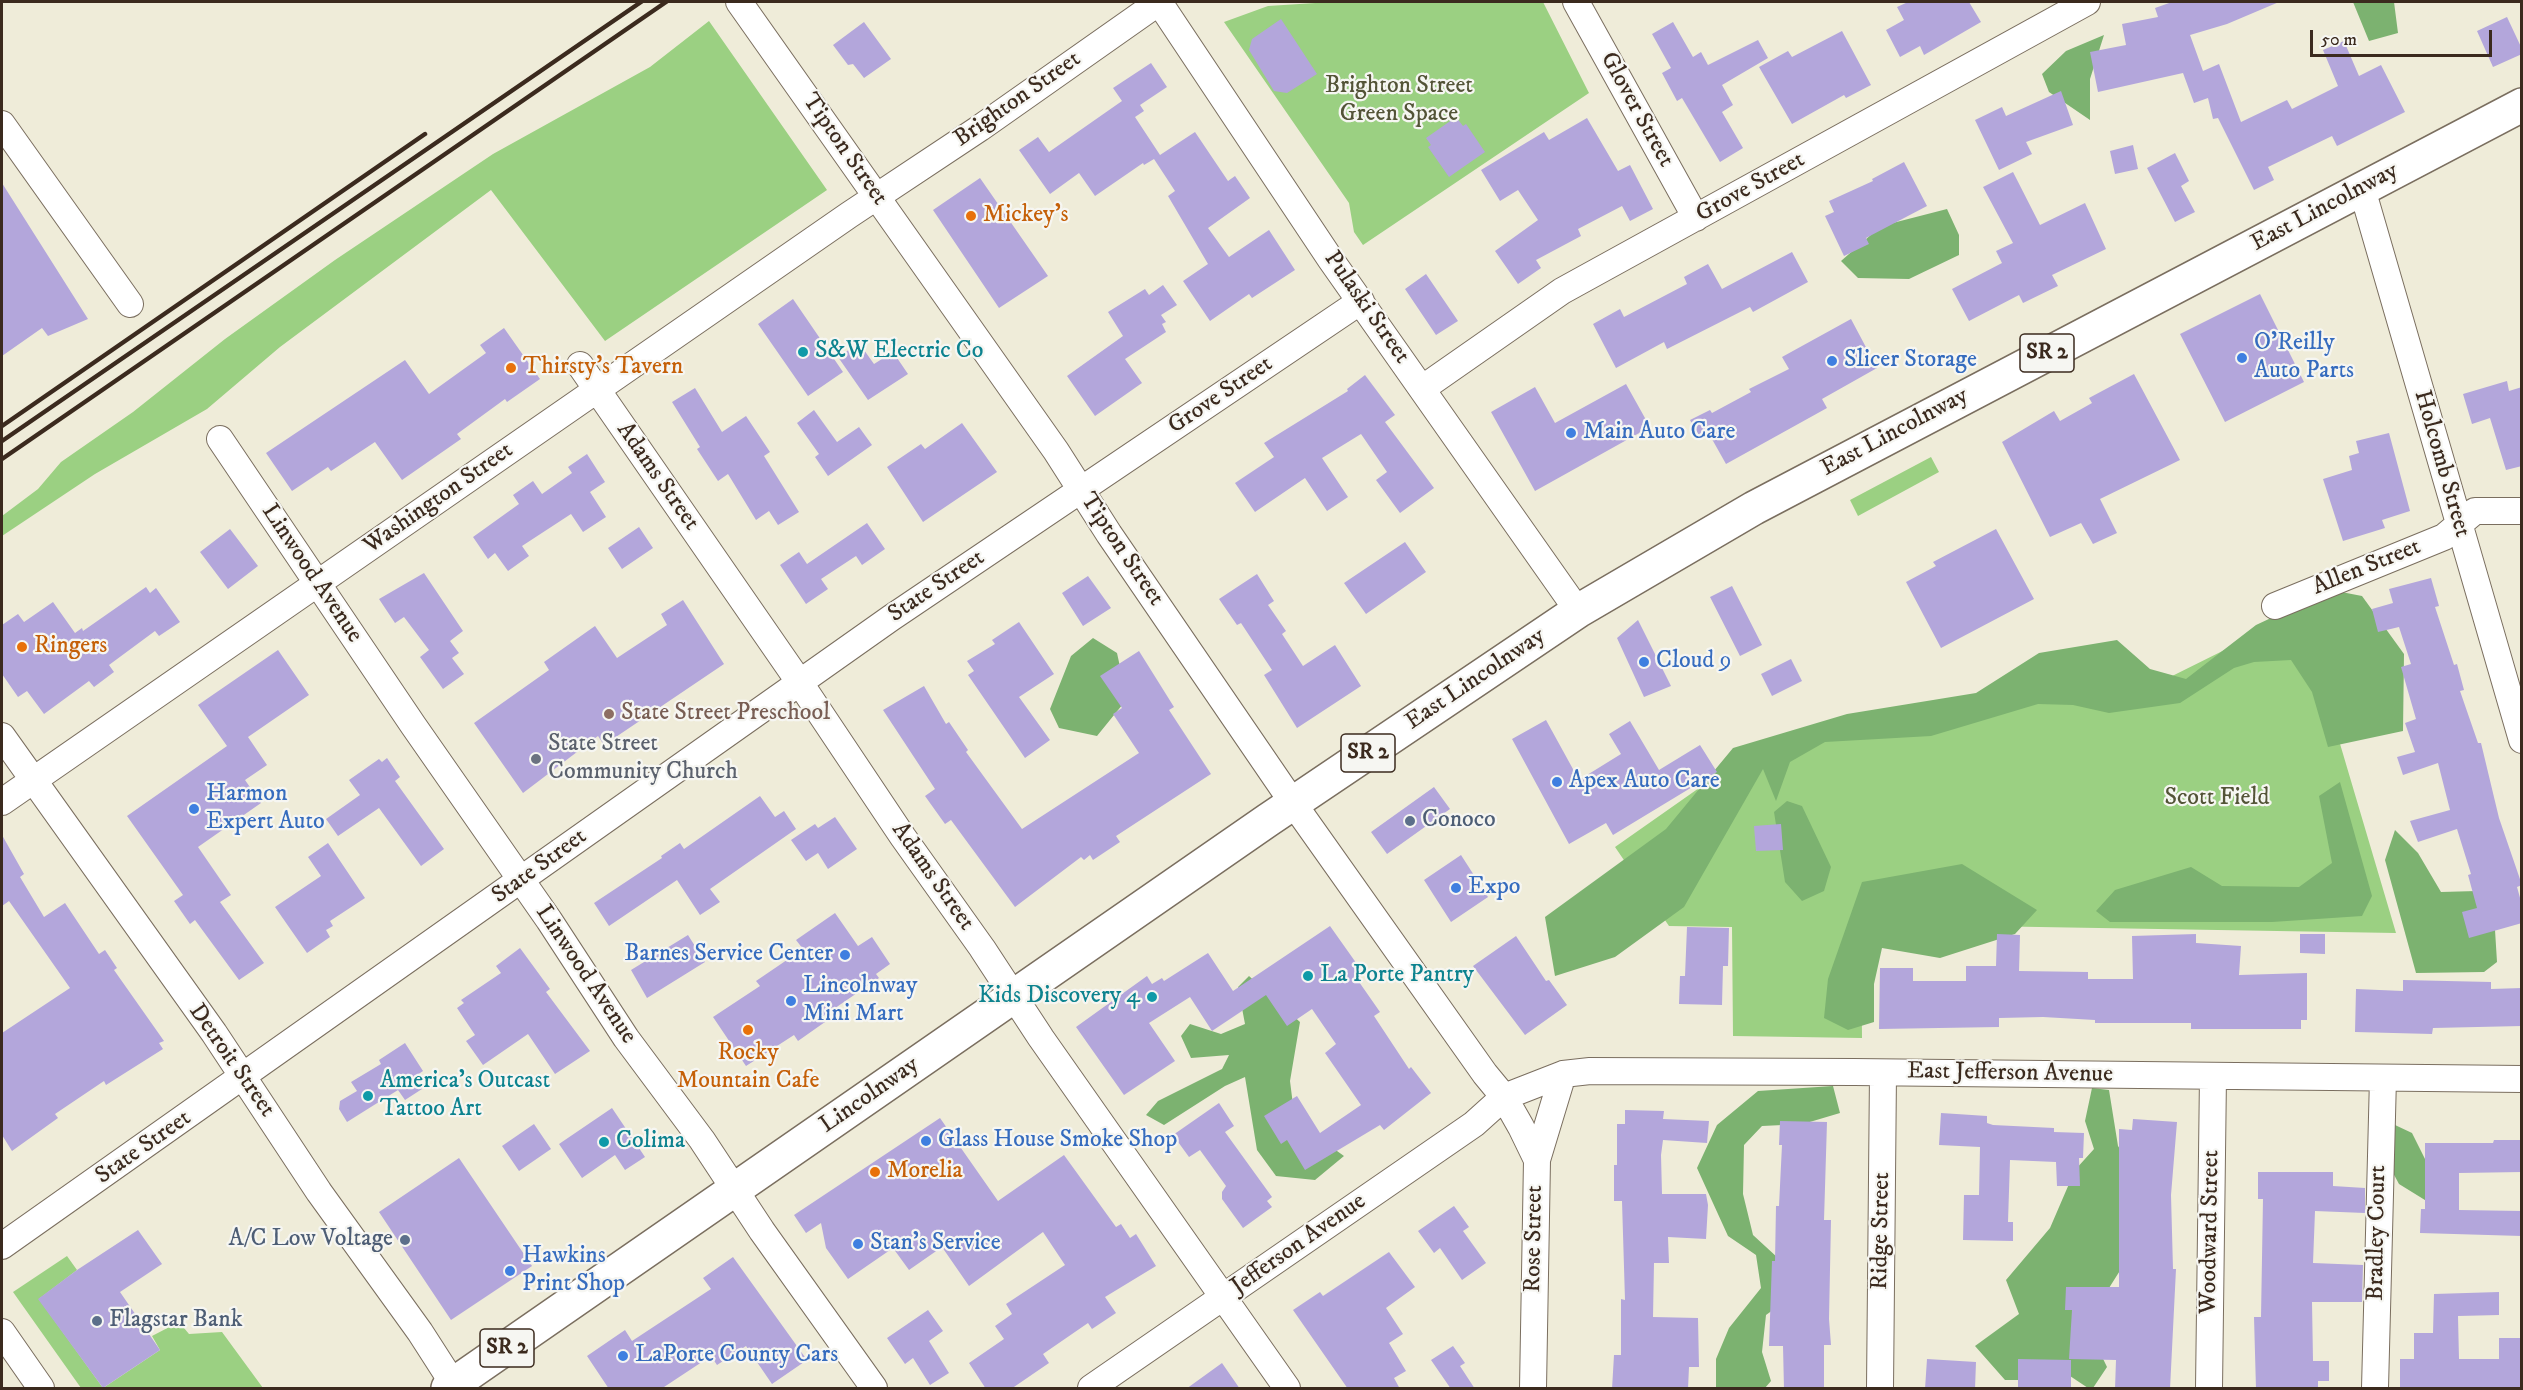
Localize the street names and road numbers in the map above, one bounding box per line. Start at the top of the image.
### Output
street label: Brighton Street [949,46,1087,154]
street label: Glover Street [1593,48,1679,172]
street label: Tipton Street [795,88,893,212]
street label: Grove Street [1692,146,1810,230]
street label: East Lincolnway [2247,157,2403,259]
street label: Pulaski Street [1317,246,1415,370]
road number: SR 2 [2020,334,2074,372]
street label: Grove Street [1163,351,1279,441]
street label: East Lincolnway [1817,382,1973,484]
street label: Holcomb Street [2406,387,2476,541]
street label: Adams Street [609,417,705,537]
street label: Washington Street [359,437,519,561]
street label: Tipton Street [1073,488,1169,612]
street label: Linwood Avenue [254,499,368,649]
street label: Allen Street [2309,533,2425,603]
street label: State Street [883,544,991,630]
street label: East Lincolnway [1401,623,1551,737]
road number: SR 2 [1341,734,1395,772]
street label: Adams Street [884,817,980,937]
street label: State Street [487,823,593,911]
street label: Linwood Avenue [528,900,642,1050]
street label: Detroit Street [181,999,281,1123]
street label: Lincolnway [815,1051,925,1141]
street label: East Jefferson Avenue [1907,1058,2113,1090]
street label: State Street [91,1105,197,1191]
street label: Woodward Street [2195,1150,2227,1314]
street label: Bradley Court [2362,1165,2394,1301]
street label: Ridge Street [1867,1172,1897,1290]
street label: Rose Street [1520,1185,1550,1293]
street label: Jefferson Avenue [1226,1188,1372,1302]
road number: SR 2 [480,1329,534,1367]

